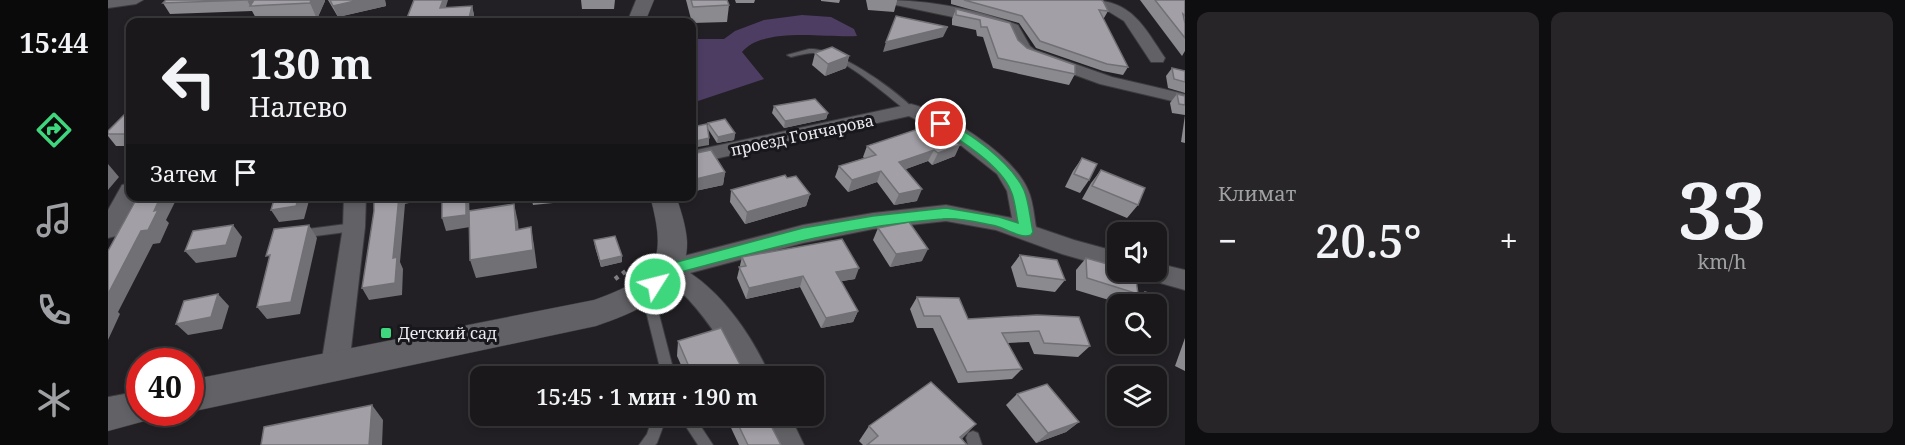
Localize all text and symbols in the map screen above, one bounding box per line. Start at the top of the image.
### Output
text: 15:44 [19,24,89,61]
text: 130 m [249,34,373,91]
icon: left [150,42,228,120]
text: Налево [249,88,347,125]
pin [915,98,966,149]
icon: arrive [924,107,957,140]
icon: directions [33,109,75,151]
street label: проезд Гончарова [728,109,876,161]
icon: arrive [229,156,262,189]
text: 33 [1678,156,1766,262]
text: Затем [150,158,217,188]
text: Климат [1218,180,1296,207]
icon: music [33,199,75,241]
text: 20.5° [1315,210,1422,271]
text: − [1218,218,1237,263]
text: + [1500,218,1518,263]
map controls [1107,222,1167,426]
button: sound [1107,222,1167,282]
text: km/h [1697,248,1747,275]
position arrow [623,252,687,316]
icon: phone [33,289,75,331]
button: search [1107,294,1167,354]
place label: Детский сад [398,322,497,344]
marker: Детский сад [379,326,393,340]
speed limit sign: 40 [126,348,204,426]
button: layers [1107,366,1167,426]
icon: climate [33,379,75,421]
text: 15:45 · 1 мин · 190 m [536,381,758,411]

